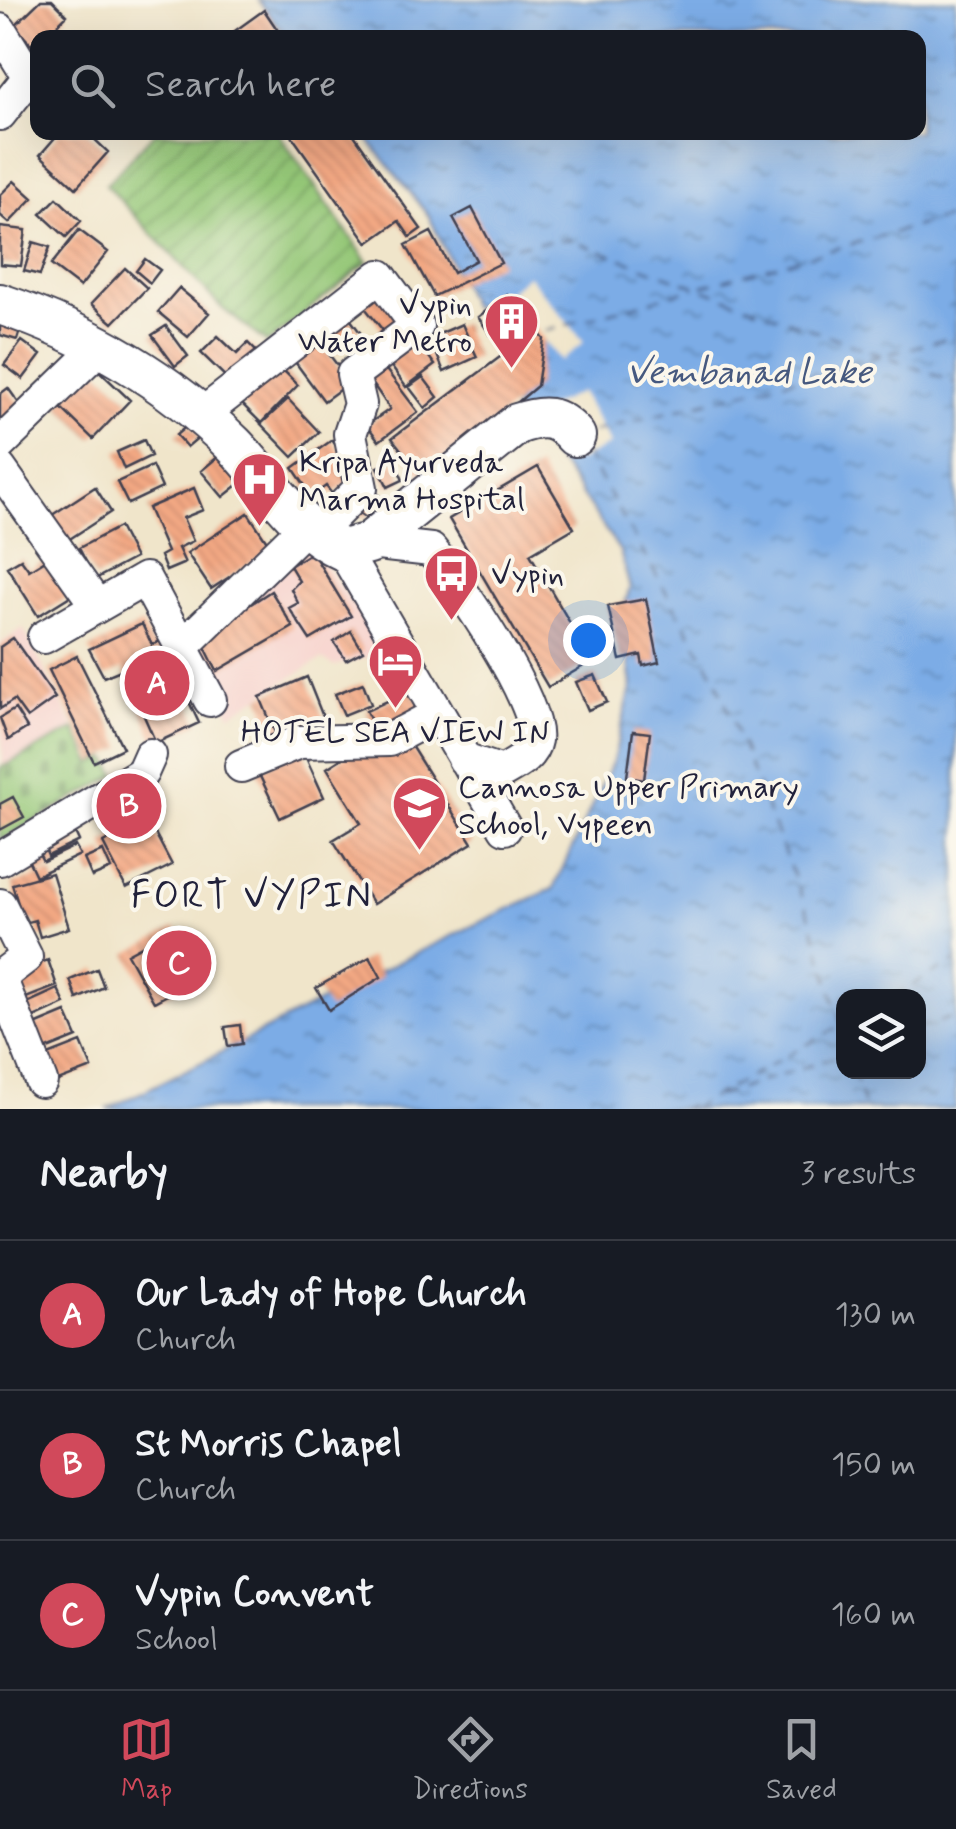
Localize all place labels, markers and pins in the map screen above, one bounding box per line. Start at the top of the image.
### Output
place label: Vypin Water Metro [298,284,472,363]
building icon: Vypin Water Metro [481,291,541,370]
place label: Kripa Ayurveda Marma Hospital [299,442,525,521]
hospital icon: Kripa Ayurveda Marma Hospital [230,449,290,528]
bus stop icon: Vypin [422,543,482,622]
place label: Vypin [491,554,564,596]
hotel icon: HOTEL SEA VIEW IN [365,632,425,711]
pin: A [124,646,190,720]
place label: HOTEL SEA VIEW IN [241,712,550,754]
place label: Cannosa Upper Primary School, Vypeen [458,767,799,846]
pin: B [96,768,162,844]
school or university icon: Cannosa Upper Primary School, Vypeen [389,774,449,853]
pin: C [146,926,212,1000]

